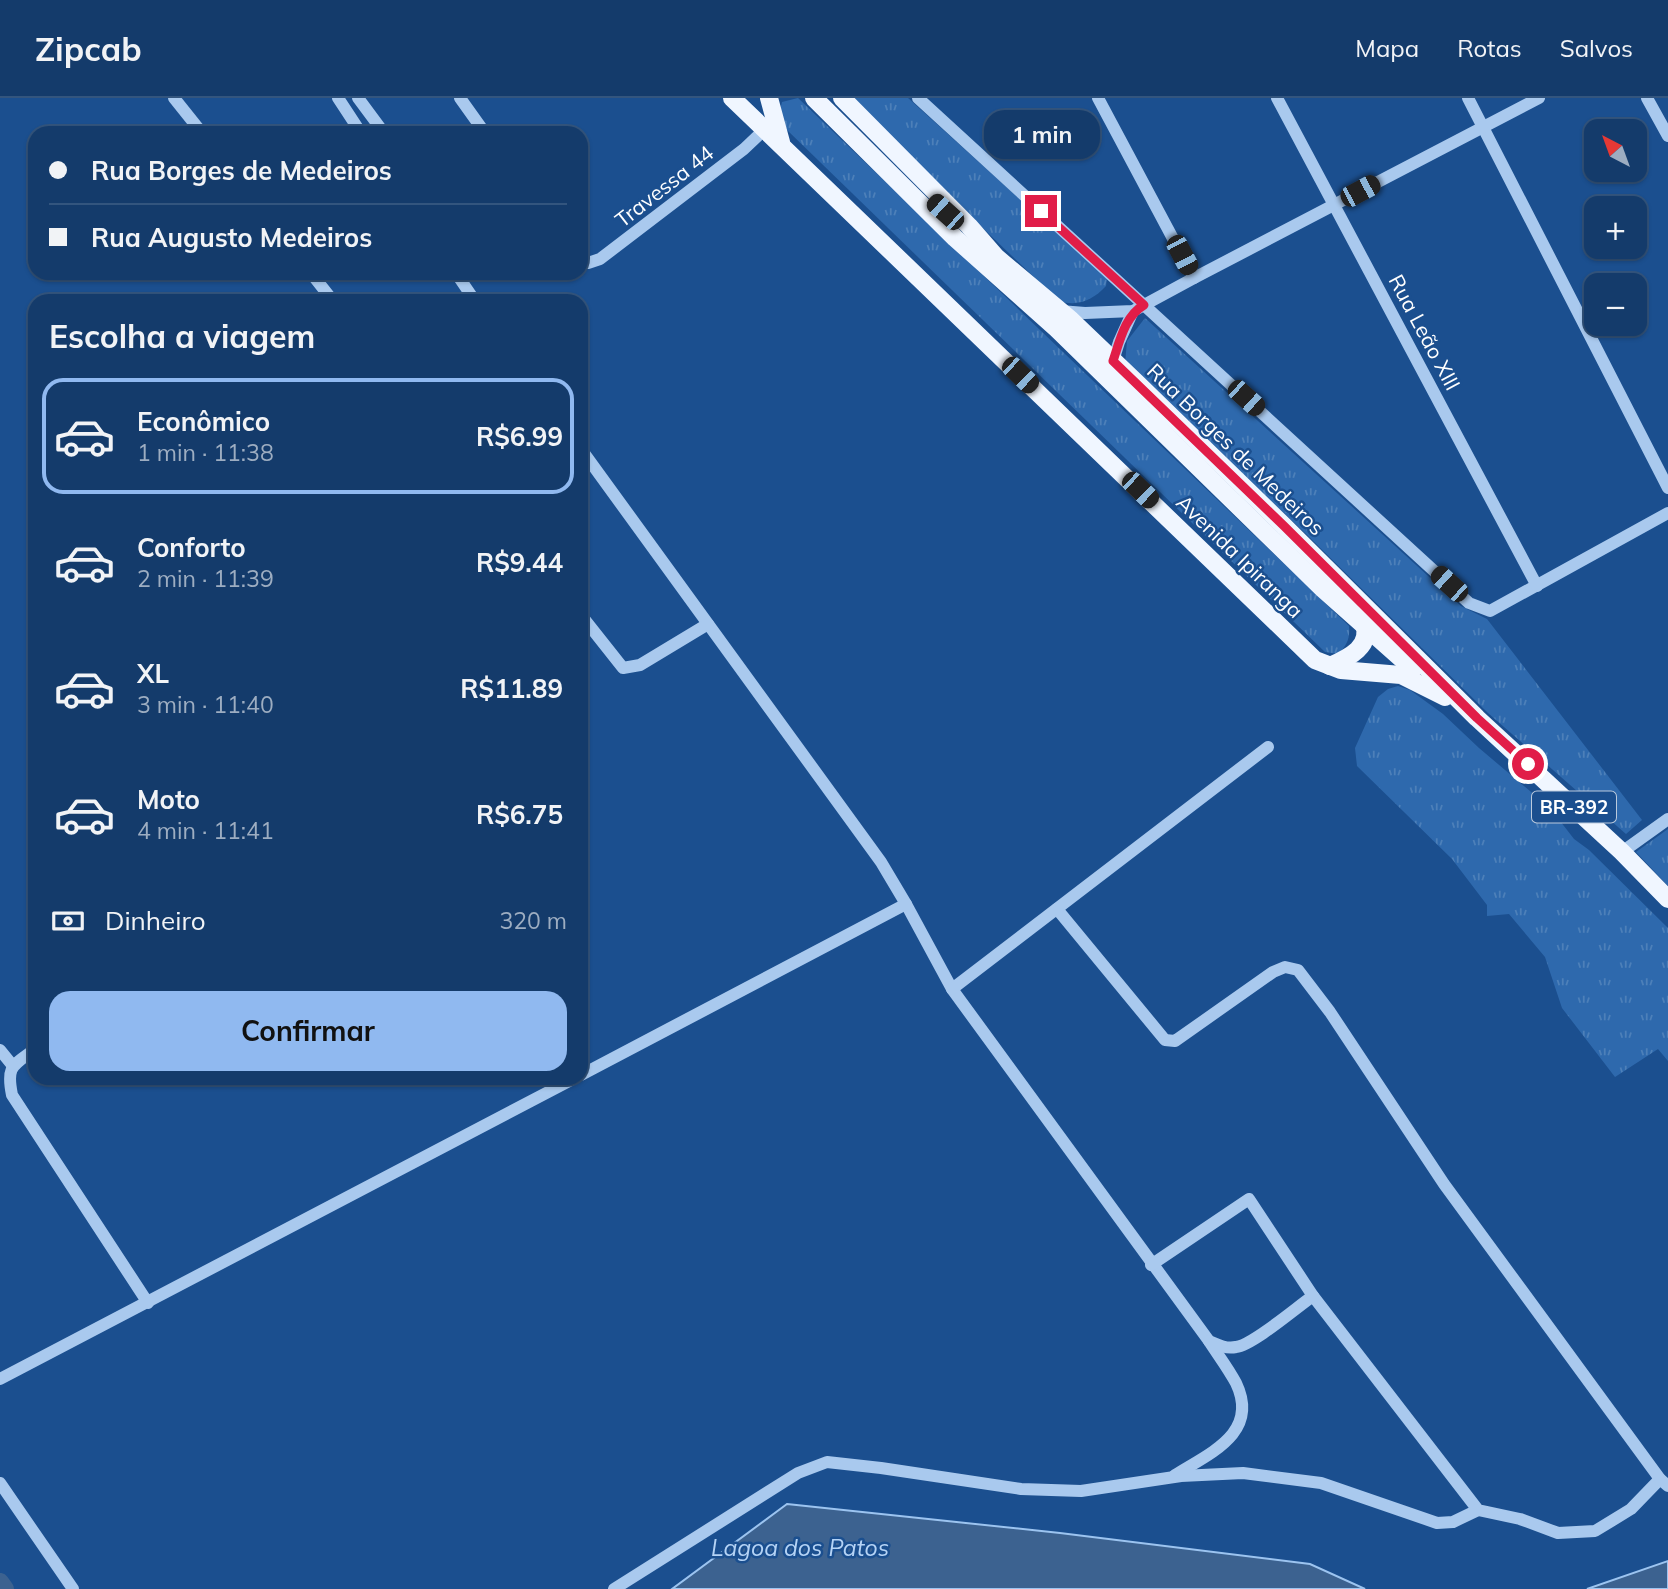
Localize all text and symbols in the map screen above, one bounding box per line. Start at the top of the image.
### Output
text: Zipcab [35,28,142,69]
text: Mapa [1355,33,1419,63]
text: Rotas [1457,33,1522,63]
text: Salvos [1560,33,1633,63]
callout: 1 min [983,109,1099,158]
north arrow [1584,119,1647,182]
map controls [1584,119,1647,336]
text: 1 min [1012,120,1072,149]
street label: Travessa 44 [610,139,719,232]
text: Rua Borges de Medeiros [91,154,392,187]
car [1337,172,1384,210]
car [923,190,968,234]
route end [1025,195,1057,227]
button: + [1584,196,1647,259]
text: Rua Augusto Medeiros [91,221,372,254]
car [1163,232,1202,278]
street label: Rua Leão XIII [1384,270,1466,394]
button: − [1584,273,1647,336]
text: Escolha a viagem [49,316,315,356]
car [998,353,1043,397]
street label: Rua Borges de Medeiros [1142,358,1330,540]
car [1224,376,1269,420]
icon: car [53,405,116,468]
text: Econômico [137,405,270,438]
text: R$6.99 [476,420,563,453]
text: 1 min · 11:38 [137,438,274,467]
car [1118,468,1163,512]
street label: Avenida Ipiranga [1171,489,1309,623]
icon: car [53,531,116,594]
text: Conforto [137,531,246,564]
text: R$9.44 [476,546,563,579]
car [1427,562,1472,606]
text: 2 min · 11:39 [137,564,274,593]
icon: car [53,657,116,720]
text: XL [137,657,169,690]
text: R$11.89 [460,672,563,705]
text: 3 min · 11:40 [137,690,274,719]
route start [1512,748,1544,780]
icon: car [53,783,116,846]
text: Moto [137,783,200,816]
road number: BR-392 [1532,792,1616,822]
text: R$6.75 [476,798,563,831]
text: 4 min · 11:41 [137,816,274,845]
icon: cash [49,902,87,940]
text: Dinheiro [105,904,206,937]
text: 320 m [499,906,567,935]
button: Confirmar [49,991,567,1071]
water label: Lagoa dos Patos [711,1533,889,1562]

